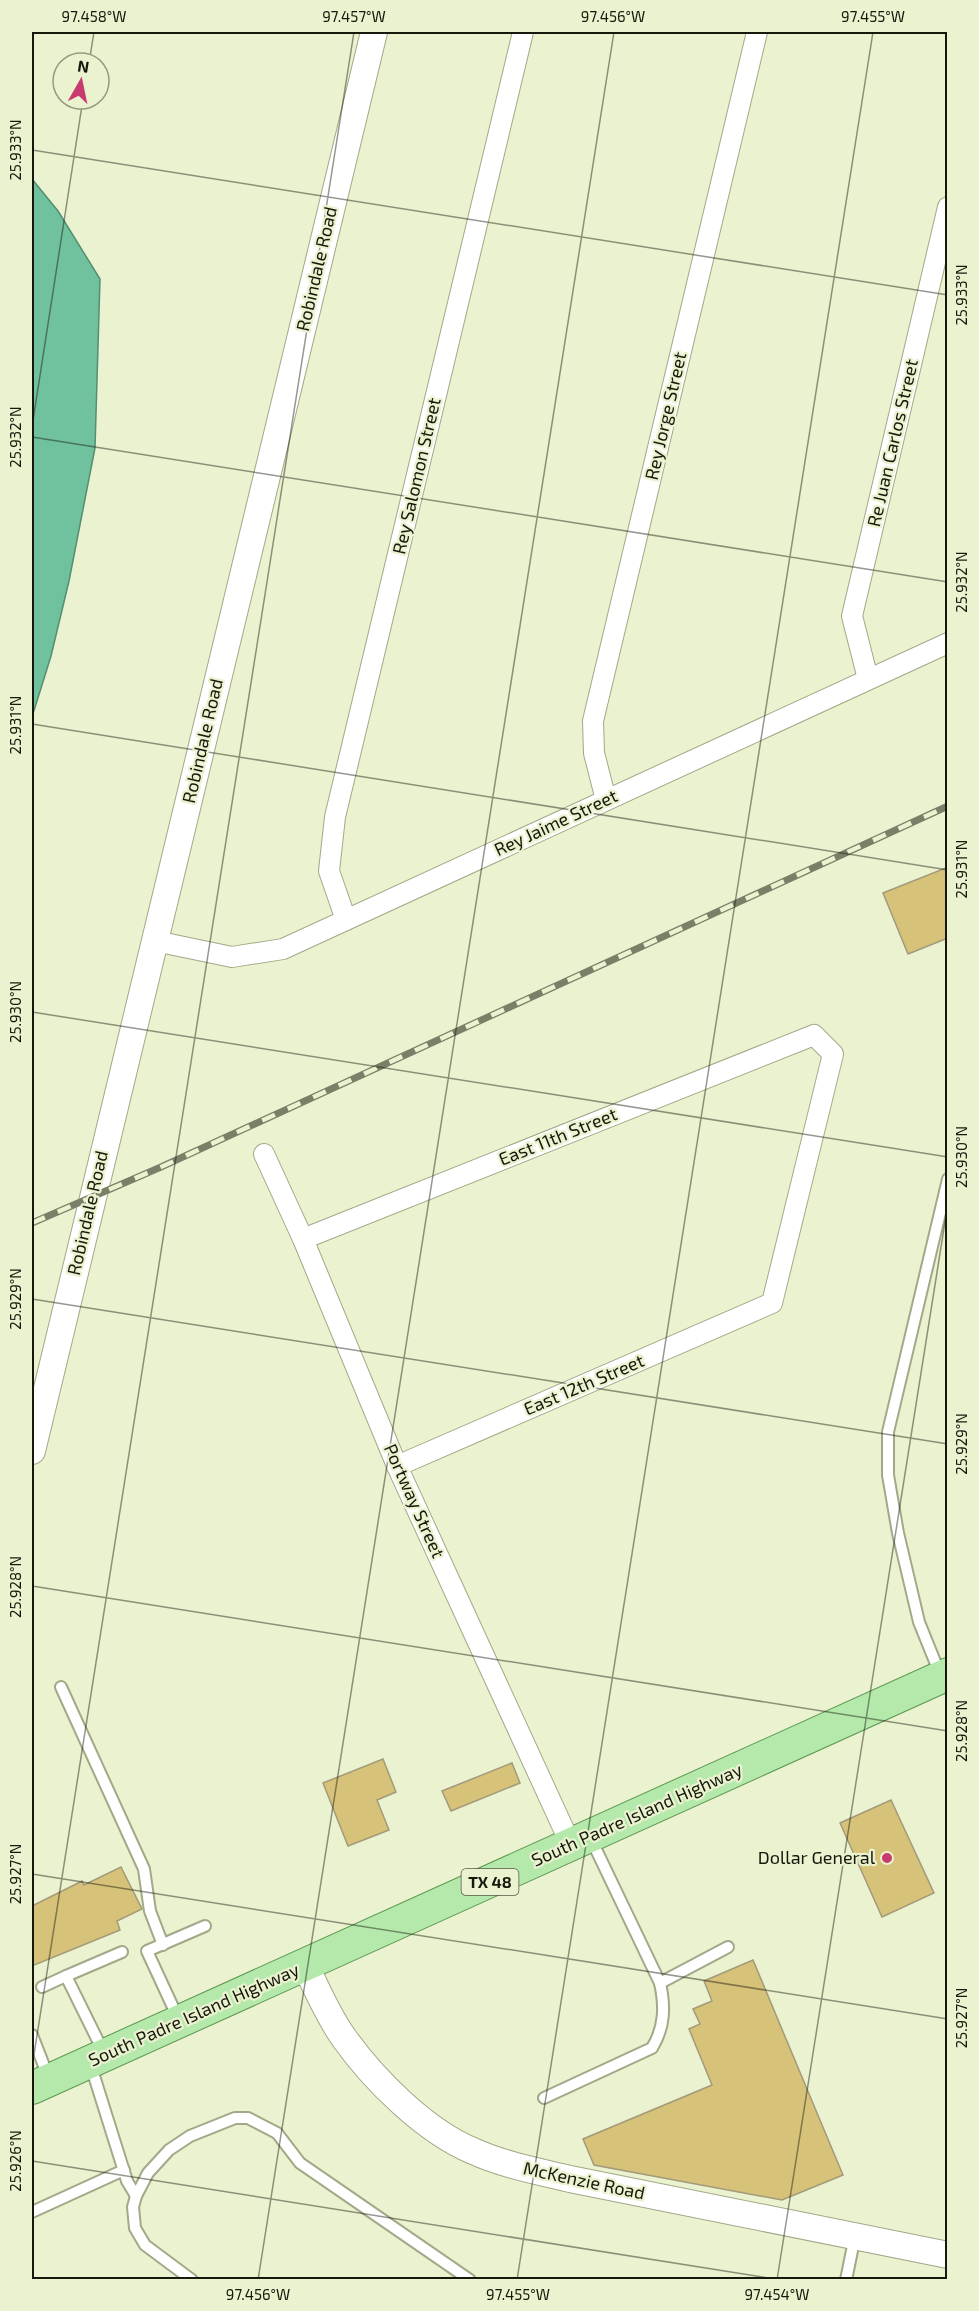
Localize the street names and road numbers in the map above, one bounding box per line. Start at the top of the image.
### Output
street label: Robindale Road [291,204,341,333]
street label: Rey Jorge Street [640,350,690,482]
street label: Re Juan Carlos Street [862,357,922,529]
street label: Rey Salomon Street [387,395,445,556]
street label: Robindale Road [177,676,227,805]
street label: Rey Jaime Street [490,784,621,860]
street label: East 11th Street [495,1102,620,1170]
street label: Robindale Road [62,1148,112,1277]
street label: East 12th Street [520,1349,647,1419]
street label: Portway Street [380,1440,450,1561]
street label: South Padre Island Highway [528,1757,746,1871]
road number: TX 48 [462,1869,518,1895]
street label: South Padre Island Highway [85,1957,303,2071]
street label: McKenzie Road [521,2156,647,2204]

